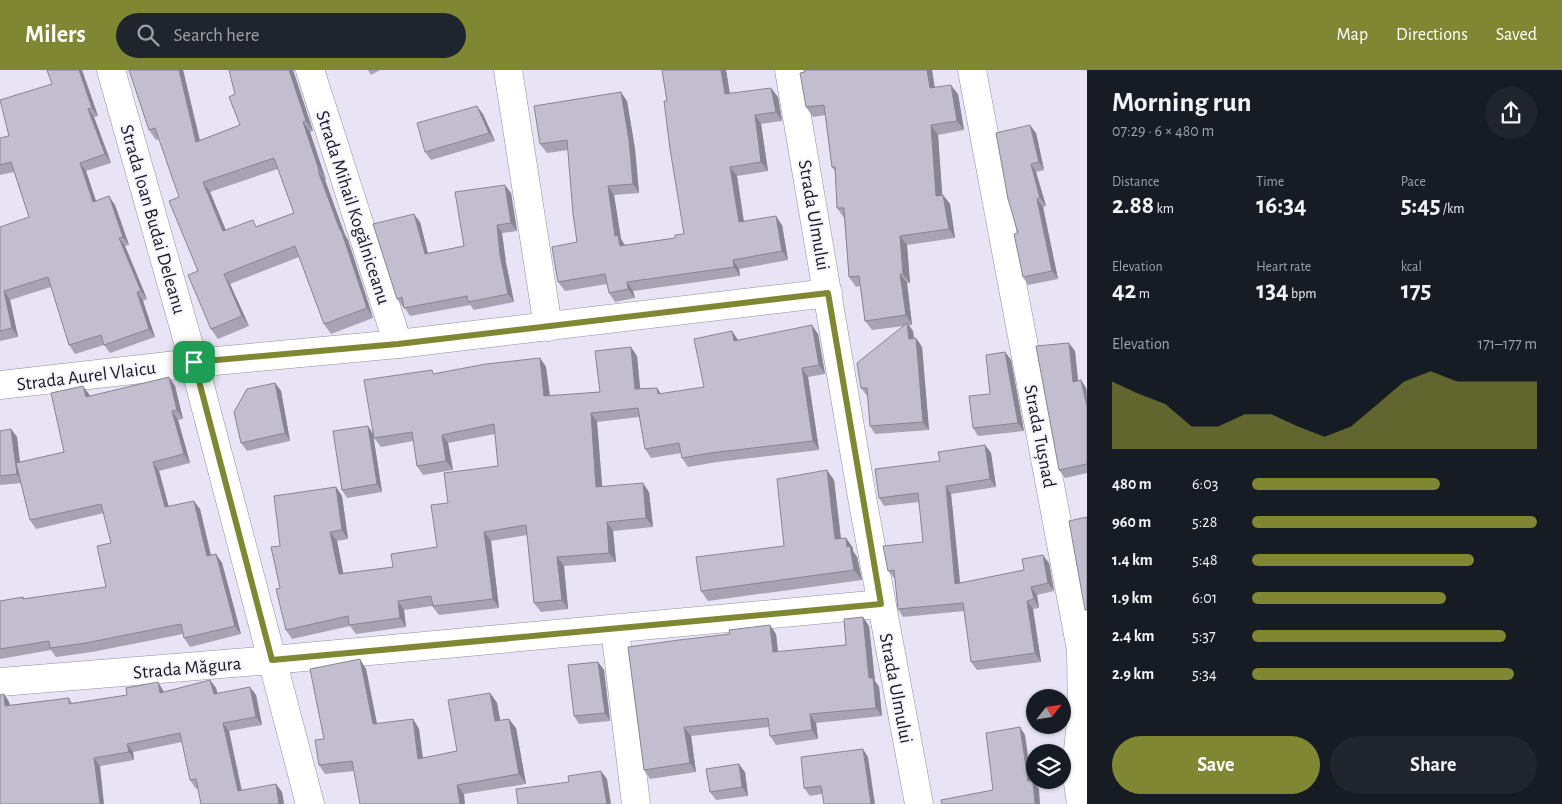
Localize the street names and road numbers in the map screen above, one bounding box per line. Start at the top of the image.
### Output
street label: Strada Mihail Kogălniceanu [312,108,393,307]
street label: Strada Ioan Budai Deleanu [116,123,189,316]
street label: Strada Ulmului [794,158,833,272]
street label: Strada Aurel Vlaicu [16,358,157,394]
street label: Strada Tușnad [1019,383,1059,490]
street label: Strada Ulmului [876,632,916,745]
street label: Strada Măgura [132,654,242,683]

